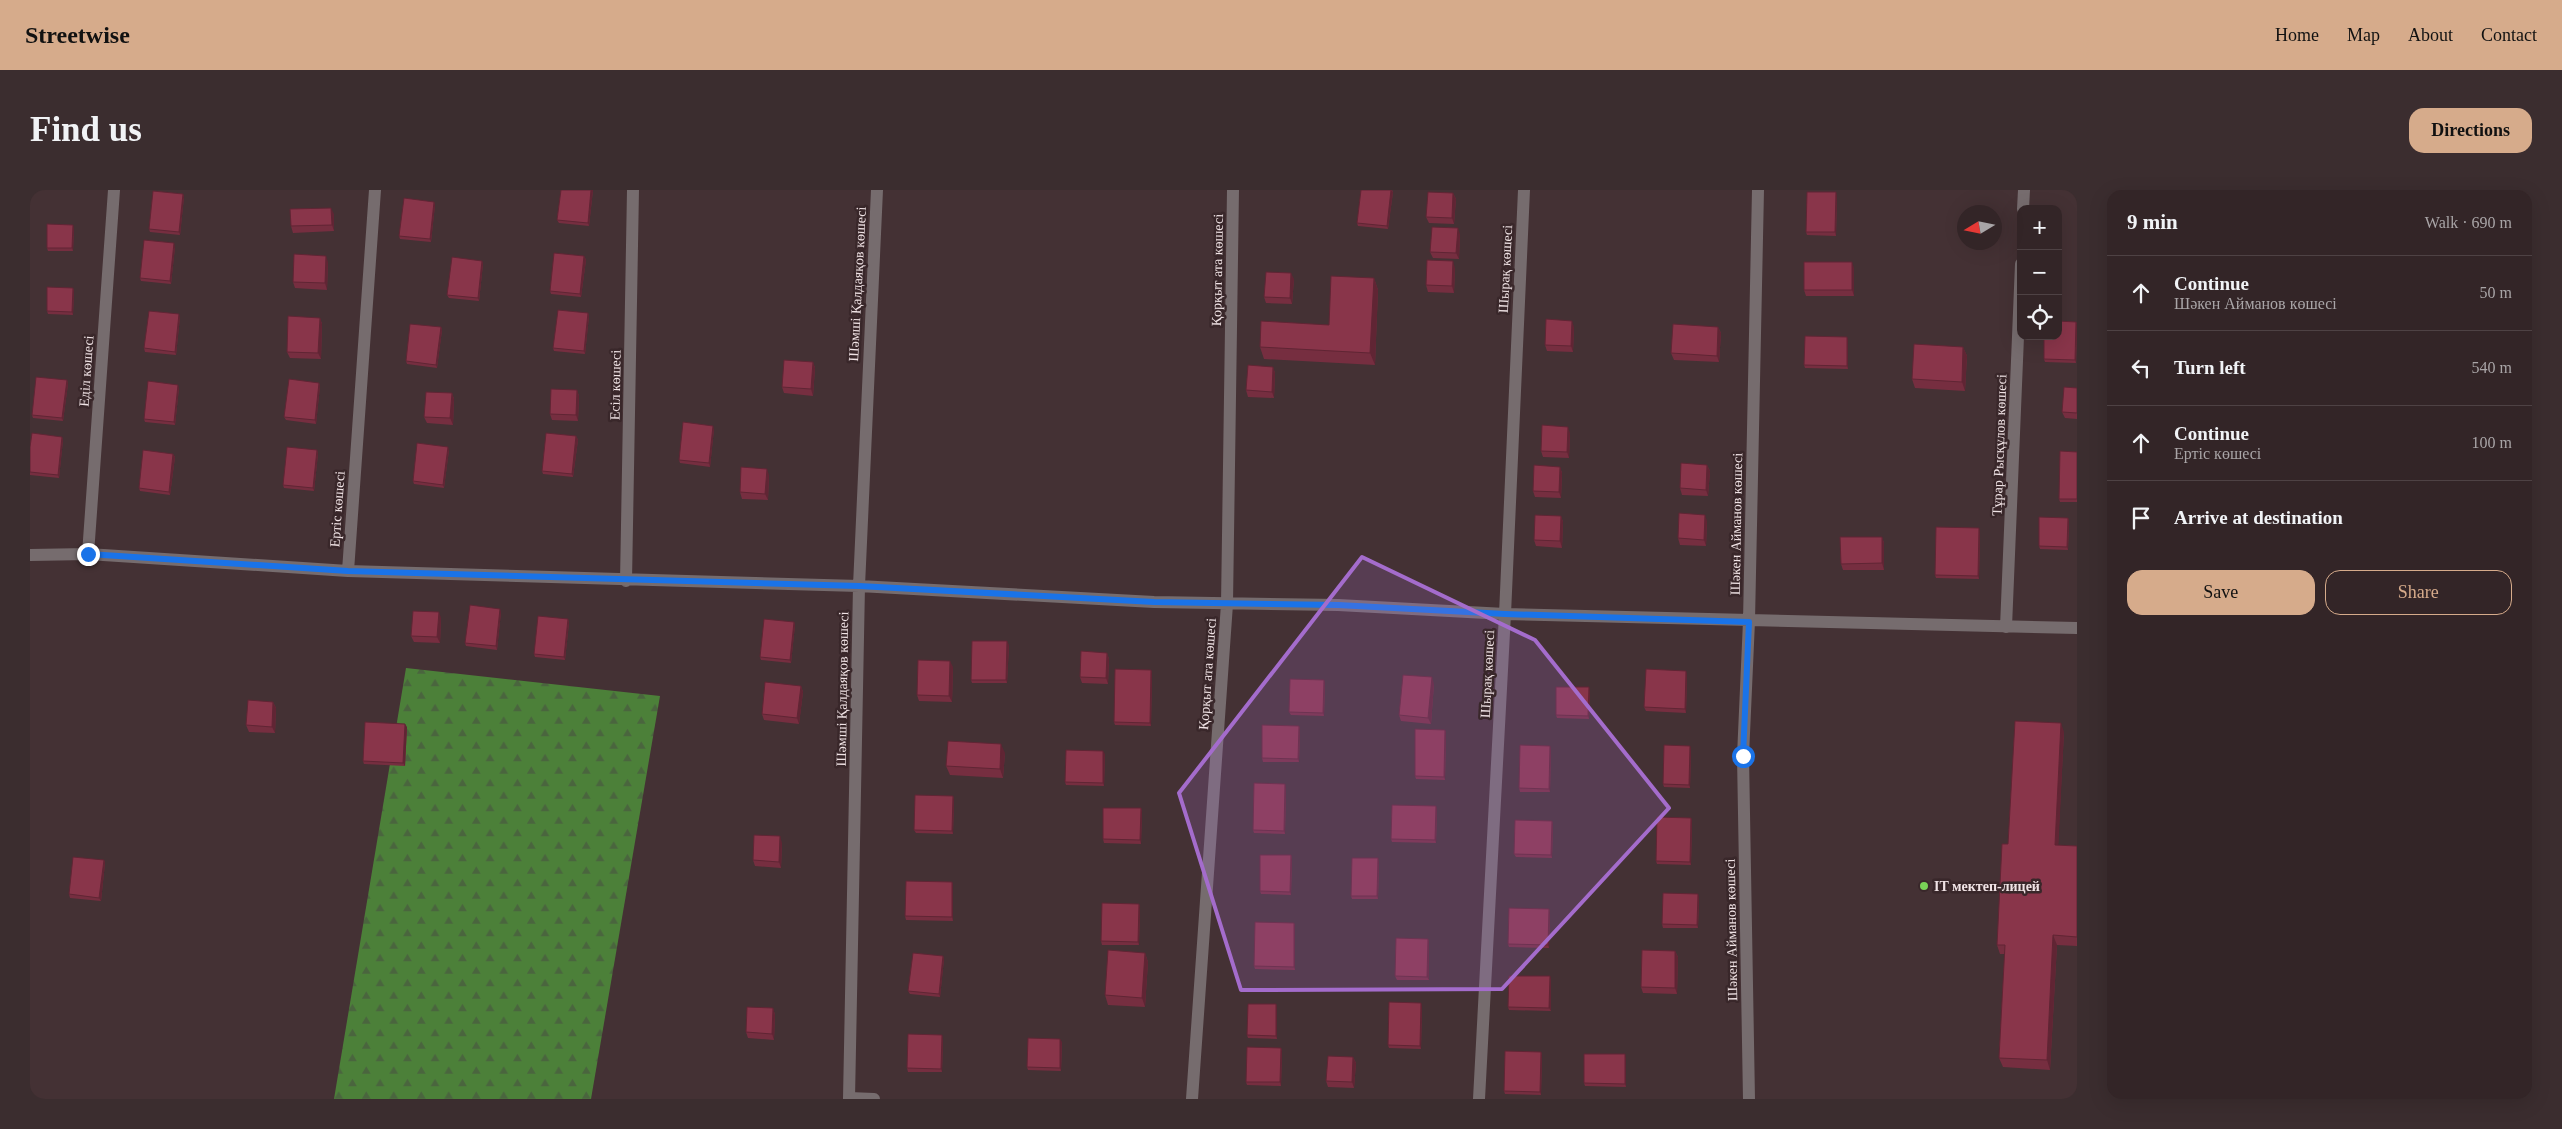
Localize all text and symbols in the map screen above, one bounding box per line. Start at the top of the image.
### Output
text: Streetwise [25,22,130,48]
text: Home [2275,25,2319,45]
text: Map [2347,25,2380,45]
text: About [2408,25,2453,45]
text: Contact [2481,25,2537,45]
button: Directions [2409,108,2532,153]
text: Find us [30,110,142,149]
north arrow [1957,205,2002,250]
map controls [2017,205,2062,340]
button: + [2017,205,2062,250]
street label: Шәмші Қалдаяқов көшесі [846,206,869,362]
text: 9 min [2127,210,2178,234]
street label: Қорқыт ата көшесі [1209,214,1226,326]
text: Walk · 690 m [2425,214,2512,231]
street label: Шырақ көшесі [1496,224,1515,314]
button: − [2017,250,2062,295]
text: Continue [2174,273,2249,294]
icon: ahead [2127,279,2155,307]
text: 50 m [2480,284,2512,301]
button: locate [2017,295,2062,340]
text: Шәкен Айманов көшесі [2174,295,2337,312]
street label: Еділ көшесі [77,335,96,407]
street label: Есіл көшесі [607,350,624,420]
icon: left [2127,354,2155,382]
text: Turn left [2174,357,2246,378]
text: 540 m [2472,359,2512,376]
street label: Тұрар Рысқұлов көшесі [1990,374,2009,516]
text: Continue [2174,423,2249,444]
icon: ahead [2127,429,2155,457]
text: 100 m [2472,434,2512,451]
text: Ертіс көшесі [2174,445,2261,462]
street label: Шәкен Айманов көшесі [1728,453,1745,595]
street label: Ертіс көшесі [327,470,348,548]
icon: arrive [2127,504,2155,532]
text: Arrive at destination [2174,507,2343,528]
route end [77,543,100,566]
button: Save [2127,570,2315,615]
button: Share [2325,570,2512,615]
street label: Шәмші Қалдаяқов көшесі [834,611,851,767]
street label: Қорқыт ата көшесі [1196,617,1219,731]
street label: Шырақ көшесі [1478,629,1497,719]
route start [1732,745,1755,768]
street label: Шәкен Айманов көшесі [1723,859,1740,1001]
place label: IT мектеп-лицей [1934,879,2040,894]
marker: IT мектеп-лицей [1918,880,1930,892]

